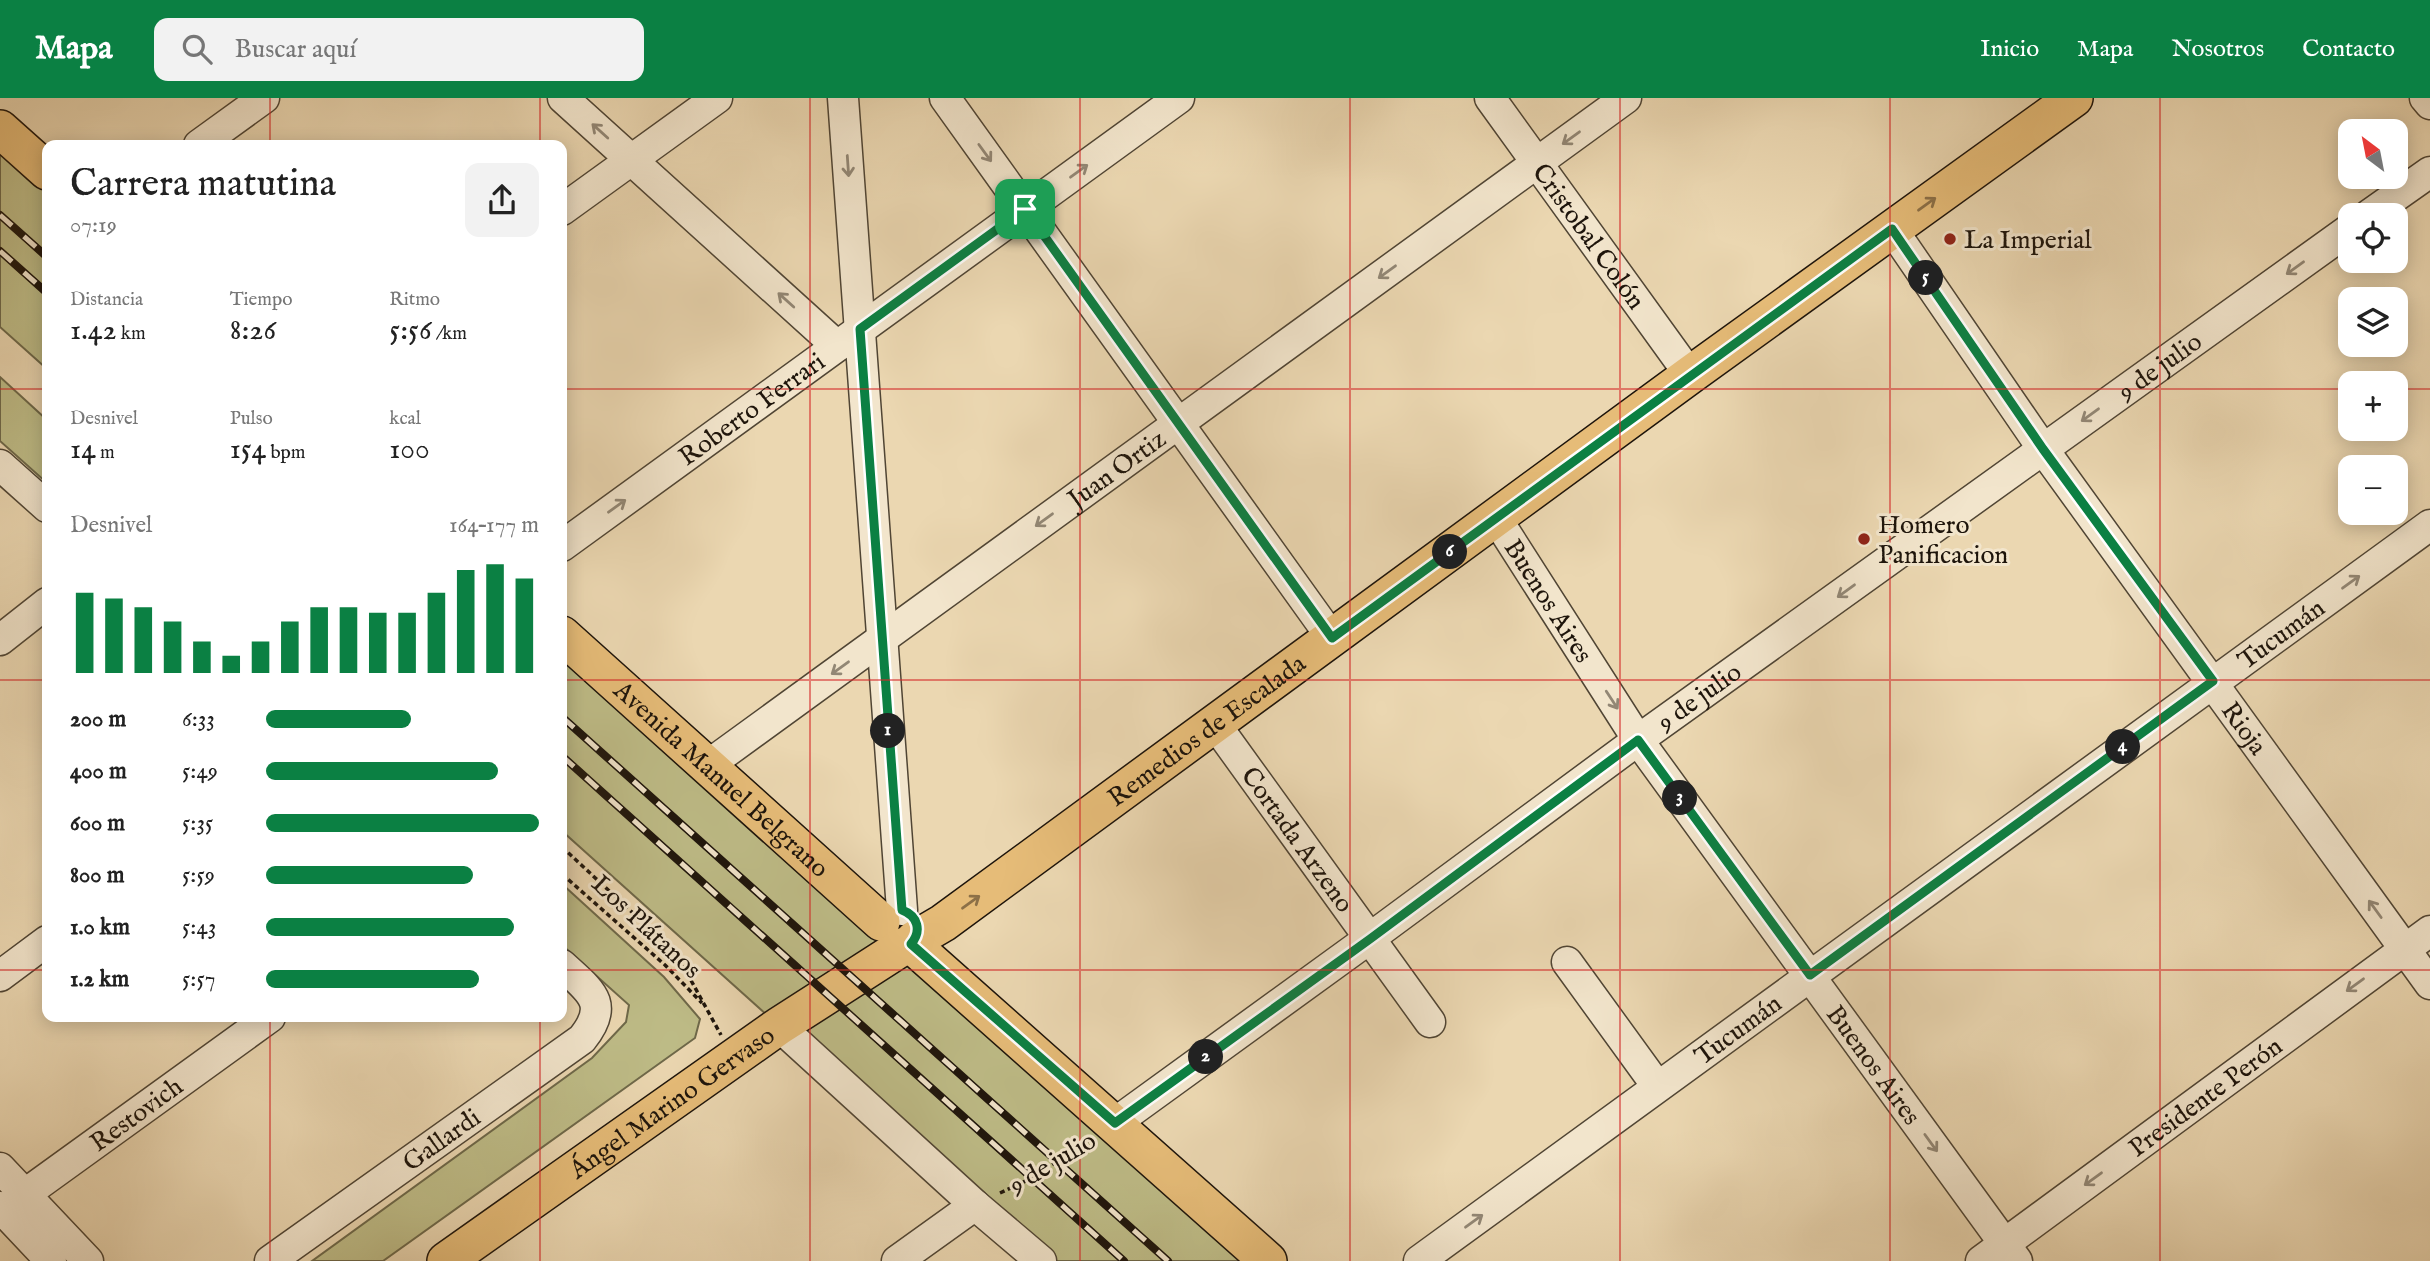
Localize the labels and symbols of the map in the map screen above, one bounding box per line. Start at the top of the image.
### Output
north arrow [2338,119,2408,189]
one-way arrow [591,123,609,139]
one-way arrow [1562,131,1581,145]
one-way arrow [977,144,992,163]
one-way arrow [842,154,855,177]
street label: Cristobal Colón [1524,157,1652,316]
one-way arrow [1069,163,1088,178]
pin [995,179,1055,239]
one-way arrow [1917,196,1936,211]
place label: La Imperial [1964,224,2092,257]
marker: La Imperial [1942,231,1958,247]
pin: 5 [1909,260,1944,296]
one-way arrow [2286,261,2305,276]
one-way arrow [1378,264,1397,279]
one-way arrow [777,292,795,308]
street label: 9 de julio [2111,326,2209,409]
street label: Roberto Ferrari [673,346,832,474]
one-way arrow [2081,408,2100,422]
street label: Juan Ortiz [1059,423,1173,518]
one-way arrow [607,499,626,513]
place label: Homero Panificacion [1878,509,2008,572]
one-way arrow [1035,513,1054,527]
marker: Homero Panificacion [1856,531,1872,547]
street label: Buenos Aires [1496,533,1599,669]
pin: 6 [1432,534,1468,570]
one-way arrow [2341,575,2360,589]
one-way arrow [1836,583,1855,598]
street label: Tucumán [2232,592,2332,678]
street label: Remedios de Escalada [1101,647,1313,815]
street label: 9 de julio [1650,656,1748,740]
one-way arrow [831,661,850,676]
street label: Avenida Manuel Belgrano [606,674,835,885]
one-way arrow [1606,689,1620,709]
street label: Rioja [2213,696,2274,762]
pin: 1 [870,714,906,748]
pin: 4 [2106,730,2140,764]
street label: Cortada Arzeno [1233,761,1361,919]
pin: 3 [1662,780,1698,816]
street label: Los Plátanos [584,868,708,986]
one-way arrow [962,895,980,910]
one-way arrow [2368,900,2382,919]
one-way arrow [2346,978,2365,993]
street label: Tucumán [1688,987,1789,1073]
street label: Buenos Aires [1818,999,1928,1132]
street label: Ángel Marino Gervaso [562,1019,782,1188]
street label: Presidente Perón [2123,1030,2289,1165]
pin: 2 [1188,1040,1224,1074]
street label: Restovich [84,1070,190,1160]
street label: Gallardi [397,1102,487,1179]
street label: 9 de julio [1002,1124,1102,1203]
one-way arrow [1924,1133,1938,1152]
one-way arrow [2084,1171,2103,1186]
one-way arrow [1464,1213,1482,1228]

